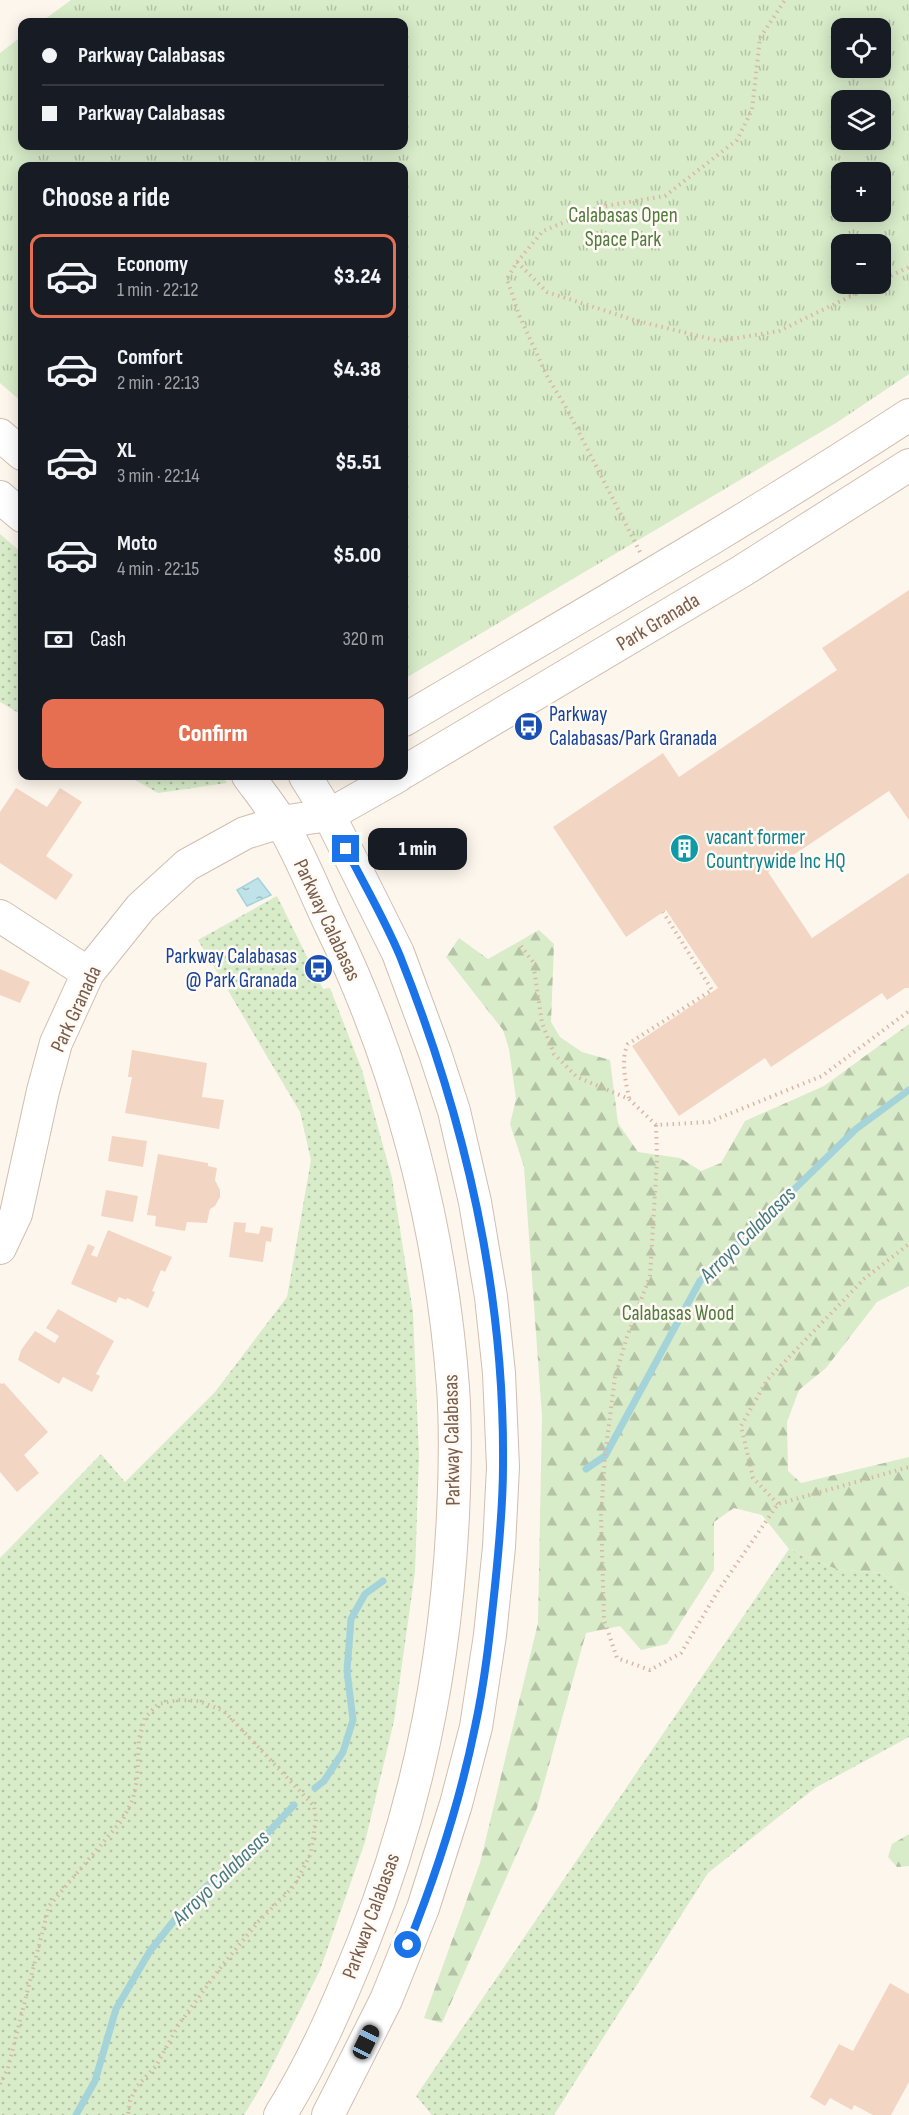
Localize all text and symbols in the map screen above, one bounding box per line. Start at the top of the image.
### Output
map controls [831,18,891,294]
button: locate [831,18,891,78]
text: Parkway Calabasas [78,42,225,69]
button: layers [831,90,891,150]
text: Parkway Calabasas [78,100,225,127]
button: + [831,162,891,222]
text: Choose a ride [42,182,170,214]
park label: Calabasas Open Space Park [568,203,678,252]
button: − [831,234,891,294]
icon: car [45,249,99,303]
text: Economy [117,251,188,278]
text: $3.24 [333,263,381,290]
text: 1 min · 22:12 [117,278,198,302]
icon: car [45,342,99,396]
text: Comfort [117,344,183,371]
text: $4.38 [333,356,381,383]
text: 2 min · 22:13 [117,371,200,395]
icon: car [45,435,99,489]
text: XL [117,437,136,464]
text: $5.51 [335,449,381,476]
text: 3 min · 22:14 [117,464,200,488]
icon: car [45,528,99,582]
text: Moto [117,530,157,557]
text: $5.00 [333,542,381,569]
text: 4 min · 22:15 [117,557,199,581]
street label: Park Granada [612,588,704,656]
icon: cash [42,623,75,656]
text: Cash [90,626,126,653]
text: 320 m [342,627,384,651]
button: Confirm [42,699,384,768]
place label: Parkway Calabasas/Park Granada [549,702,717,751]
bus stop icon: Parkway Calabasas/Park Granada [512,710,544,742]
place label: vacant former Countrywide Inc HQ [706,825,846,874]
callout: 1 min [367,828,466,870]
building icon: vacant former Countrywide Inc HQ [669,833,701,865]
route end [332,835,359,862]
text: 1 min [398,837,437,861]
street label: Parkway Calabasas [288,855,366,985]
place label: Parkway Calabasas @ Park Granada [166,944,297,993]
bus stop icon: Parkway Calabasas @ Park Granada [302,952,334,984]
street label: Park Granada [45,962,107,1056]
water label: Arroyo Calabasas [693,1181,802,1290]
park label: Calabasas Wood [622,1301,734,1326]
street label: Parkway Calabasas [438,1374,466,1506]
water label: Arroyo Calabasas [166,1825,276,1932]
street label: Parkway Calabasas [337,1850,405,1982]
route start [394,1931,421,1958]
car [350,2022,382,2062]

